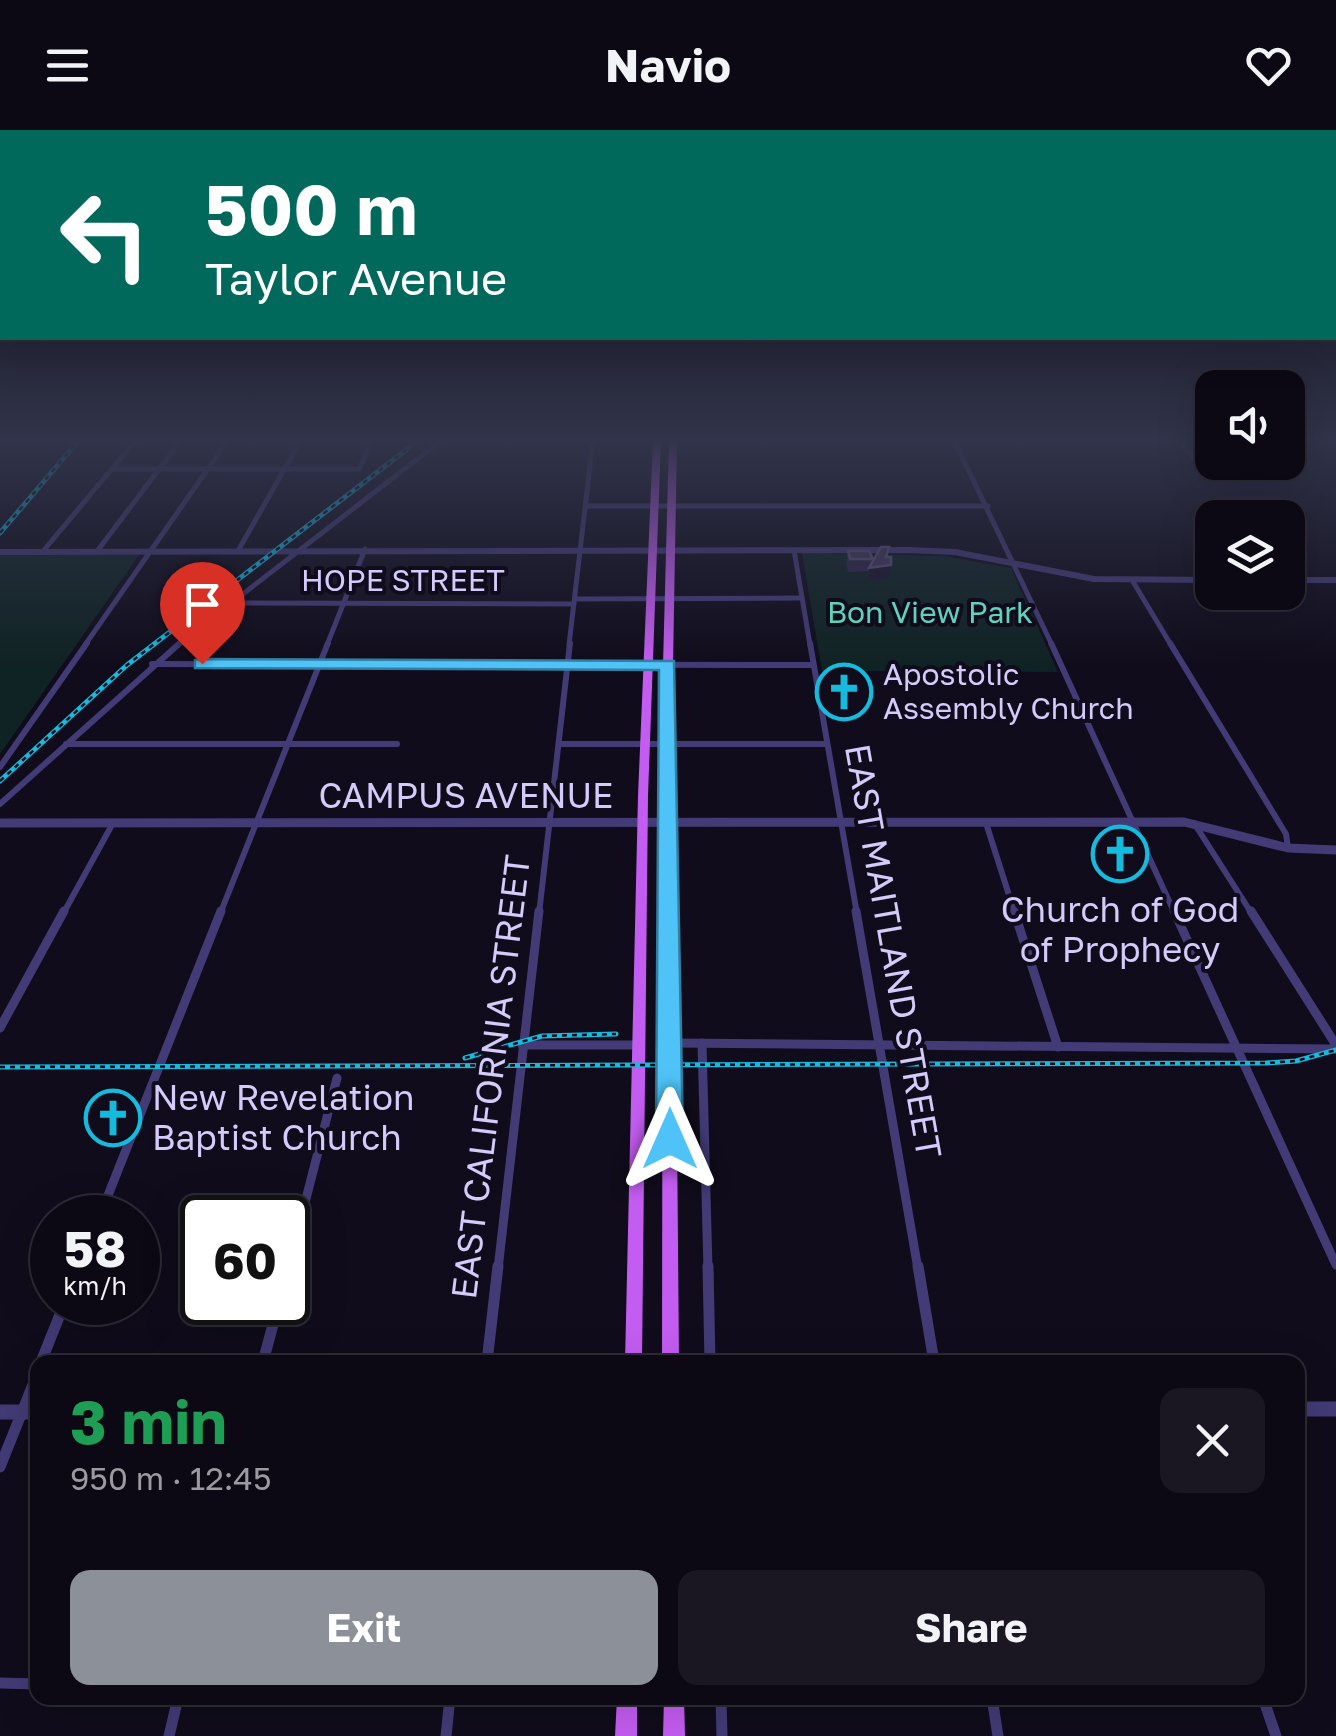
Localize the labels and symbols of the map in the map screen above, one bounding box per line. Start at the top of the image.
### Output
pin [160,562,245,665]
street label: HOPE STREET [301,562,505,598]
park label: Bon View Park [827,594,1033,630]
place label: Apostolic Assembly Church [883,656,1134,726]
church icon: Apostolic Assembly Church [814,662,874,722]
street label: EAST MAITLAND STREET [837,740,951,1161]
street label: CAMPUS AVENUE [319,774,613,816]
church icon: Church of God of Prophecy [1090,824,1150,884]
street label: EAST CALIFORNIA STREET [442,853,538,1301]
place label: Church of God of Prophecy [1001,888,1239,970]
place label: New Revelation Baptist Church [152,1076,414,1158]
position arrow [618,1087,722,1191]
church icon: New Revelation Baptist Church [83,1088,143,1148]
speed limit sign: 60 [180,1195,310,1325]

